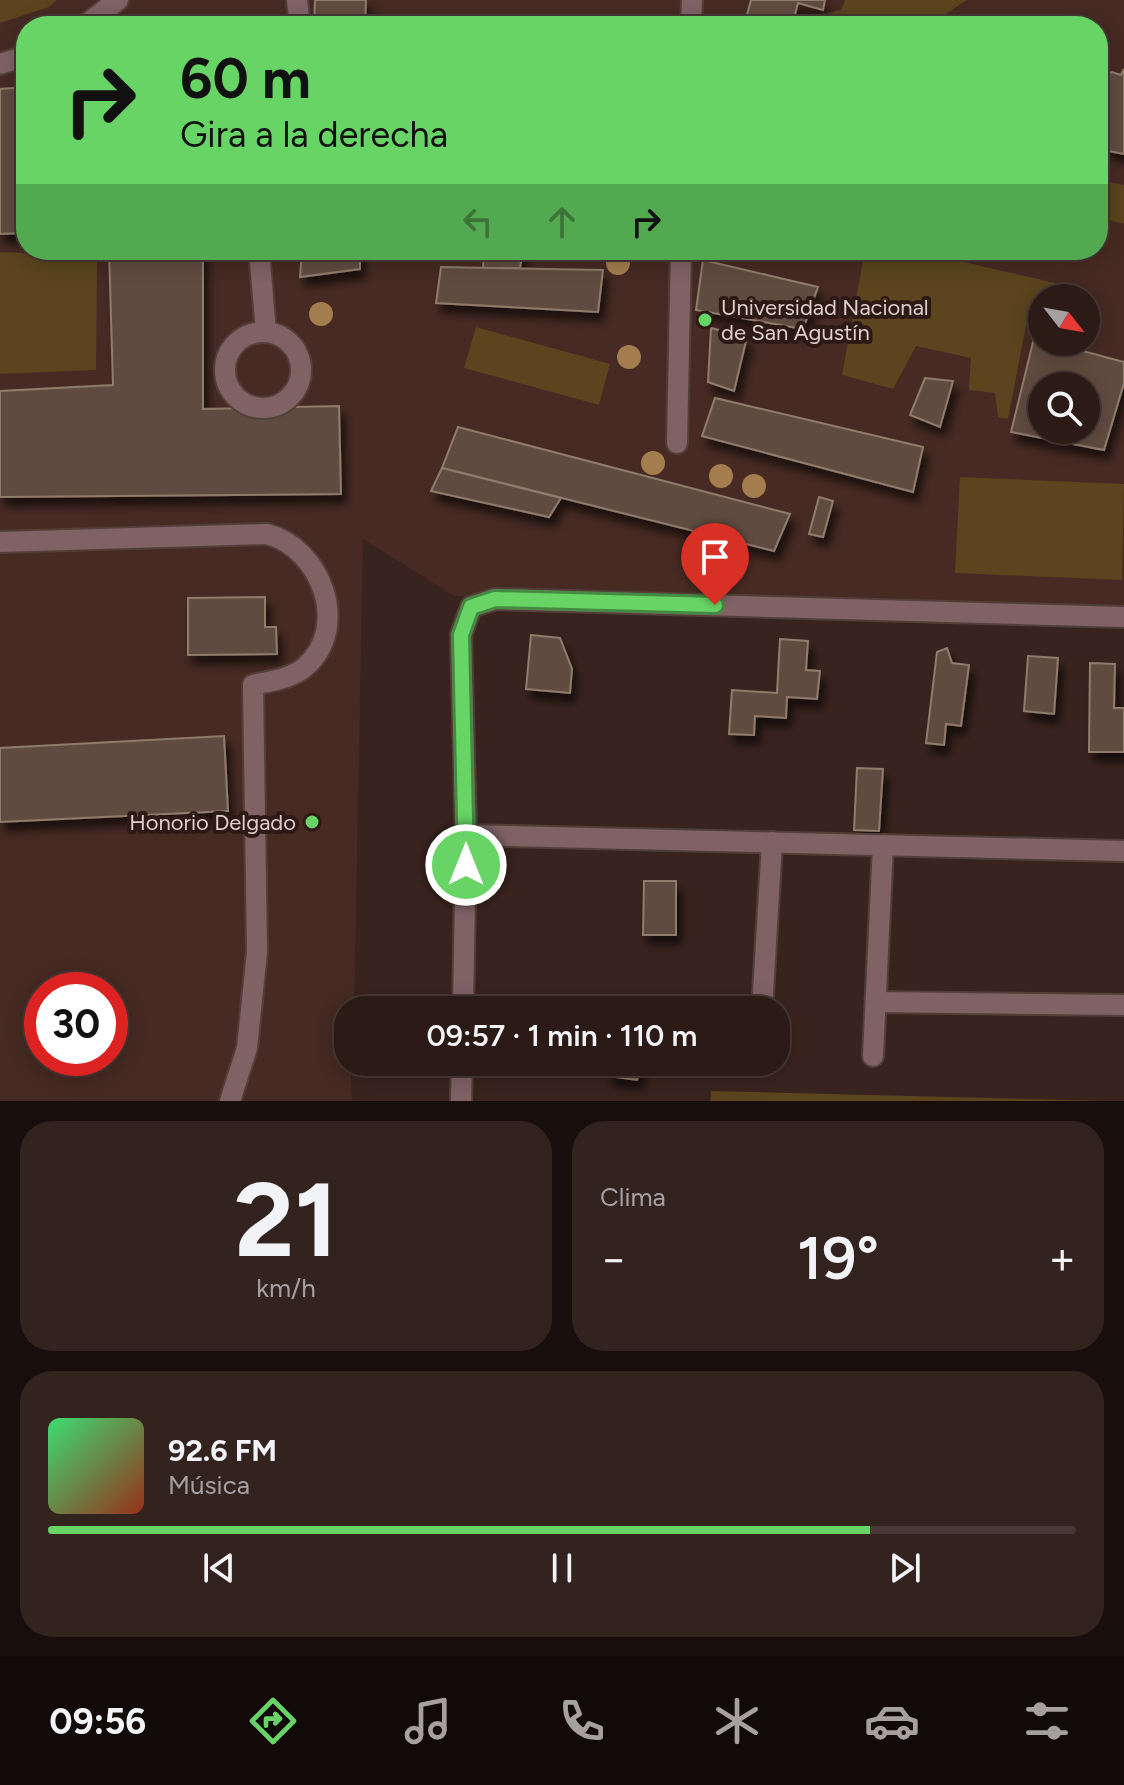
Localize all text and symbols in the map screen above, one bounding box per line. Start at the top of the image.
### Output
text: 60 m [180,45,311,112]
icon: right [48,48,152,152]
text: Gira a la derecha [180,113,448,156]
icon: left [456,200,500,244]
icon: ahead [540,200,584,244]
icon: right [624,200,668,244]
north arrow [1028,284,1100,356]
map controls [1028,284,1100,444]
place label: Universidad Nacional de San Agustín [721,294,929,346]
marker: Universidad Nacional de San Agustín [696,311,714,329]
button: search [1028,372,1100,444]
pin [681,523,749,605]
icon: arrive [693,535,737,579]
place label: Honorio Delgado [129,809,296,836]
marker: Honorio Delgado [303,813,321,831]
position arrow [424,823,508,907]
speed limit sign: 30 [24,972,128,1076]
text: 09:57 · 1 min · 110 m [427,1017,698,1054]
text: 21 [234,1157,338,1282]
text: Clima [600,1181,666,1213]
text: 19° [797,1222,879,1294]
text: − [600,1232,627,1285]
text: + [1049,1232,1076,1285]
text: km/h [256,1272,316,1304]
text: 92.6 FM [168,1432,277,1469]
text: Música [168,1469,250,1501]
icon: previous [197,1546,241,1590]
icon: pause [540,1546,584,1590]
icon: next [883,1546,927,1590]
icon: directions [245,1693,301,1749]
icon: music [400,1693,456,1749]
icon: phone [554,1693,610,1749]
icon: climate [709,1693,765,1749]
icon: car [864,1693,920,1749]
icon: filters [1019,1693,1075,1749]
text: 09:56 [49,1700,146,1743]

